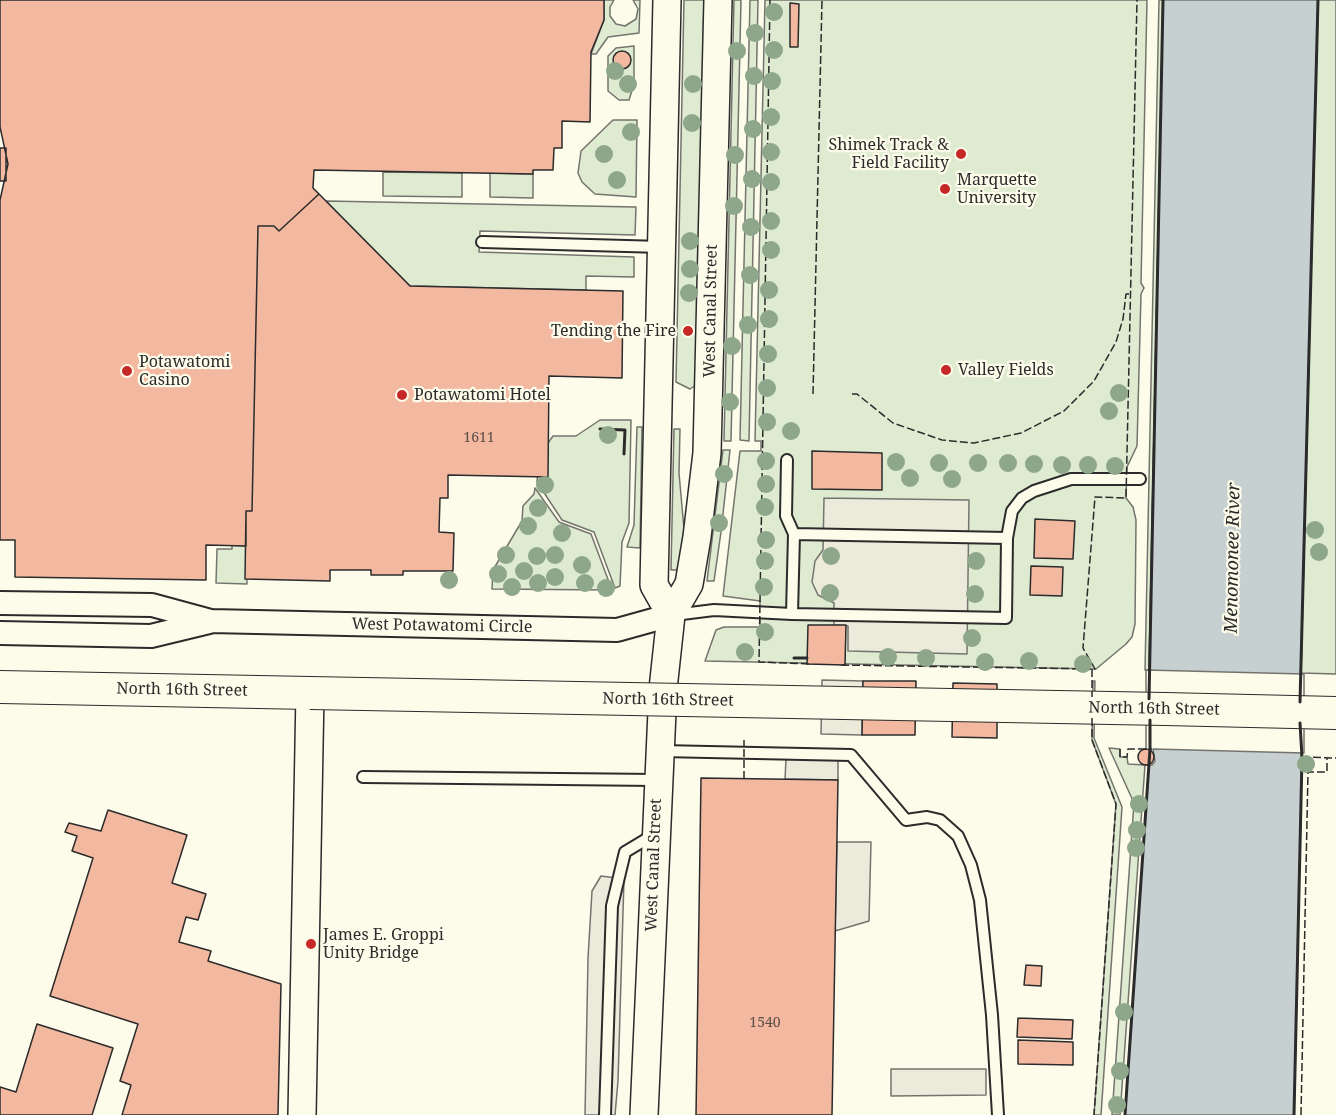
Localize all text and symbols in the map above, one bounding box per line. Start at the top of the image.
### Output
place label: Shimek Track & Field Facility [829,135,949,173]
marker: Shimek Track & Field Facility [954,147,968,161]
place label: Marquette University [957,170,1037,208]
marker: Marquette University [938,182,952,196]
street label: West Canal Street [700,244,722,378]
place label: Tending the Fire [551,321,676,341]
marker: Tending the Fire [681,324,695,338]
place label: Potawatomi Casino [139,352,230,390]
place label: Valley Fields [958,360,1054,380]
marker: Valley Fields [939,363,953,377]
marker: Potawatomi Casino [120,364,134,378]
place label: Potawatomi Hotel [414,385,551,405]
marker: Potawatomi Hotel [395,388,409,402]
house number: 1611 [463,430,495,446]
water label: Menomonee River [1221,482,1245,634]
street label: West Potawatomi Circle [351,615,533,637]
street label: North 16th Street [116,679,248,701]
street label: North 16th Street [602,689,734,711]
street label: North 16th Street [1088,698,1220,720]
street label: West Canal Street [642,798,666,932]
place label: James E. Groppi Unity Bridge [323,925,444,963]
marker: James E. Groppi Unity Bridge [304,937,318,951]
house number: 1540 [749,1015,781,1031]

